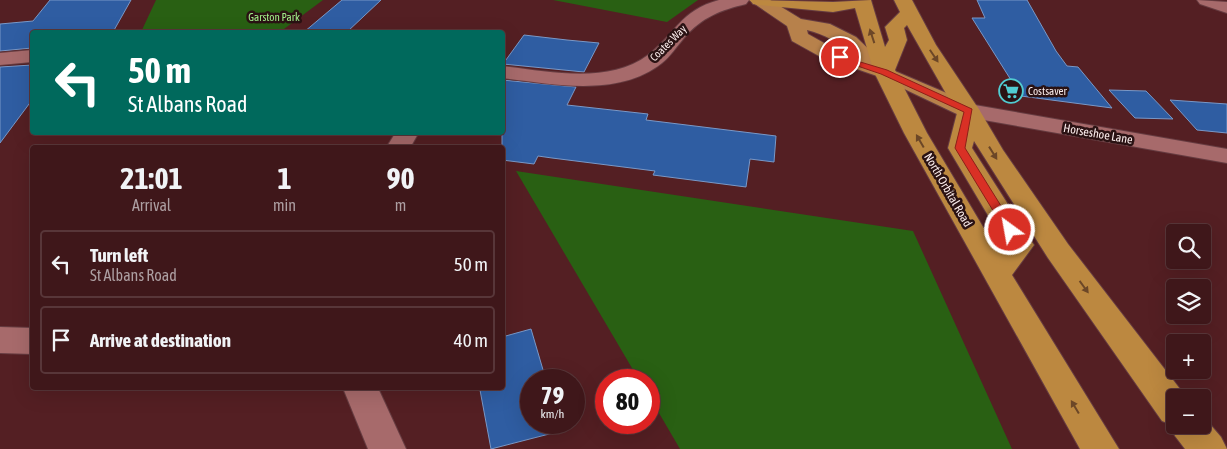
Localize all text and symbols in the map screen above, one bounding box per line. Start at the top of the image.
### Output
park label: Garston Park [248,11,300,23]
street label: Coates Way [648,22,689,63]
one-way arrow [868,28,876,43]
pin [819,36,861,78]
icon: arrive [826,43,854,71]
one-way arrow [929,49,938,63]
icon: left [45,50,110,115]
text: 50 m [128,50,191,90]
supermarket icon: Costsaver [998,78,1024,104]
place label: Costsaver [1028,85,1068,97]
text: St Albans Road [128,91,247,117]
street label: Horseshoe Lane [1062,121,1134,147]
one-way arrow [915,134,924,147]
one-way arrow [989,146,998,159]
street label: North Orbital Road [921,151,975,229]
text: 21:01 [120,161,183,195]
text: 1 [277,161,292,195]
text: 90 [386,161,415,195]
text: Arrival [132,196,171,214]
text: min [273,196,296,214]
text: m [395,196,406,214]
position arrow [983,203,1035,255]
map controls [1166,224,1211,434]
button: search [1166,224,1211,269]
text: Turn left [90,244,148,266]
icon: left [47,250,75,278]
text: 50 m [454,253,488,275]
text: St Albans Road [90,266,177,284]
button: layers [1166,279,1211,324]
one-way arrow [1079,280,1089,294]
icon: arrive [47,326,75,354]
text: Arrive at destination [90,329,231,351]
text: 40 m [454,329,488,351]
button: + [1166,334,1211,379]
speed limit sign: 80 [595,369,660,434]
text: 79 [541,381,564,409]
button: − [1166,389,1211,434]
one-way arrow [1071,401,1080,414]
text: km/h [541,407,564,421]

